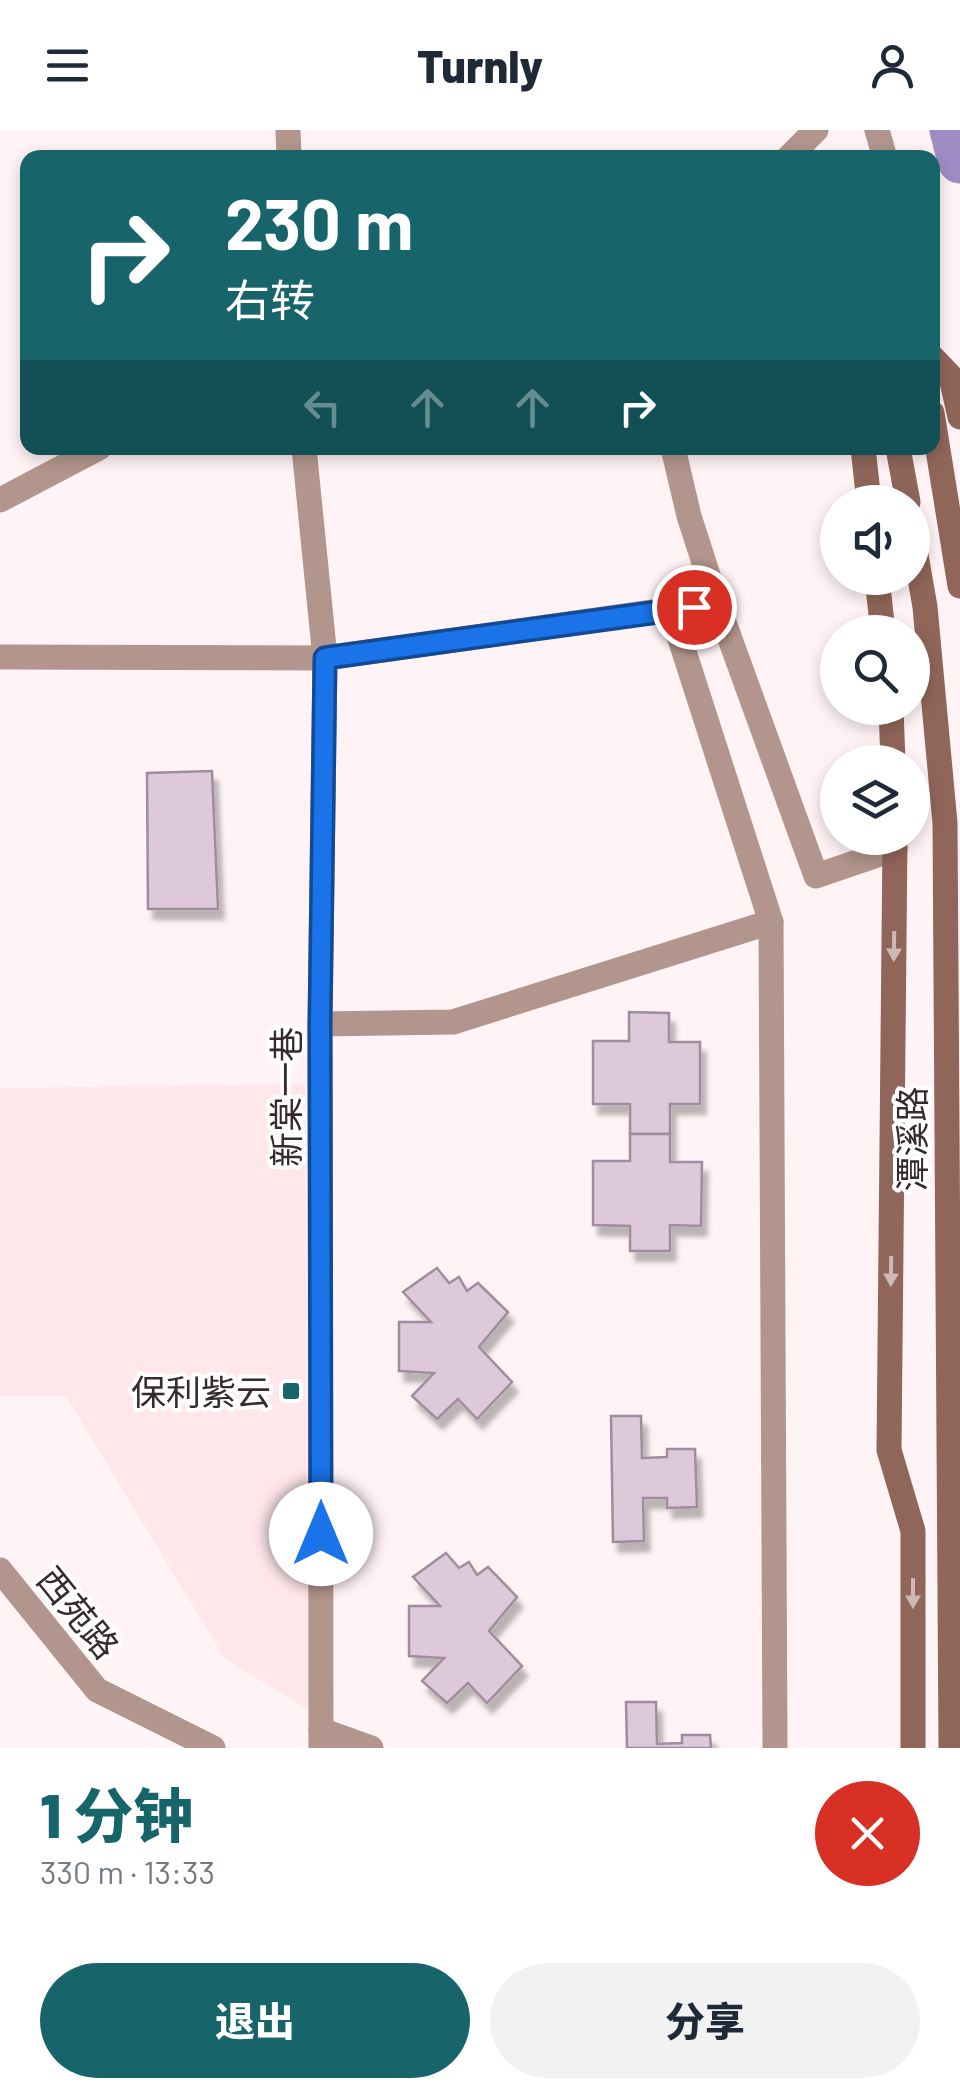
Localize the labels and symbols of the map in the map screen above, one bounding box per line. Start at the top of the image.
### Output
pin [652,565,737,650]
one-way arrow [886,931,902,963]
street label: 新棠一巷 [264,1027,306,1167]
street label: 潭溪路 [890,1086,932,1192]
one-way arrow [883,1256,899,1288]
place label: 保利紫云 [131,1370,271,1412]
marker: 保利紫云 [280,1380,302,1402]
position arrow [269,1482,373,1586]
street label: 西苑路 [30,1558,128,1666]
one-way arrow [905,1577,921,1609]

